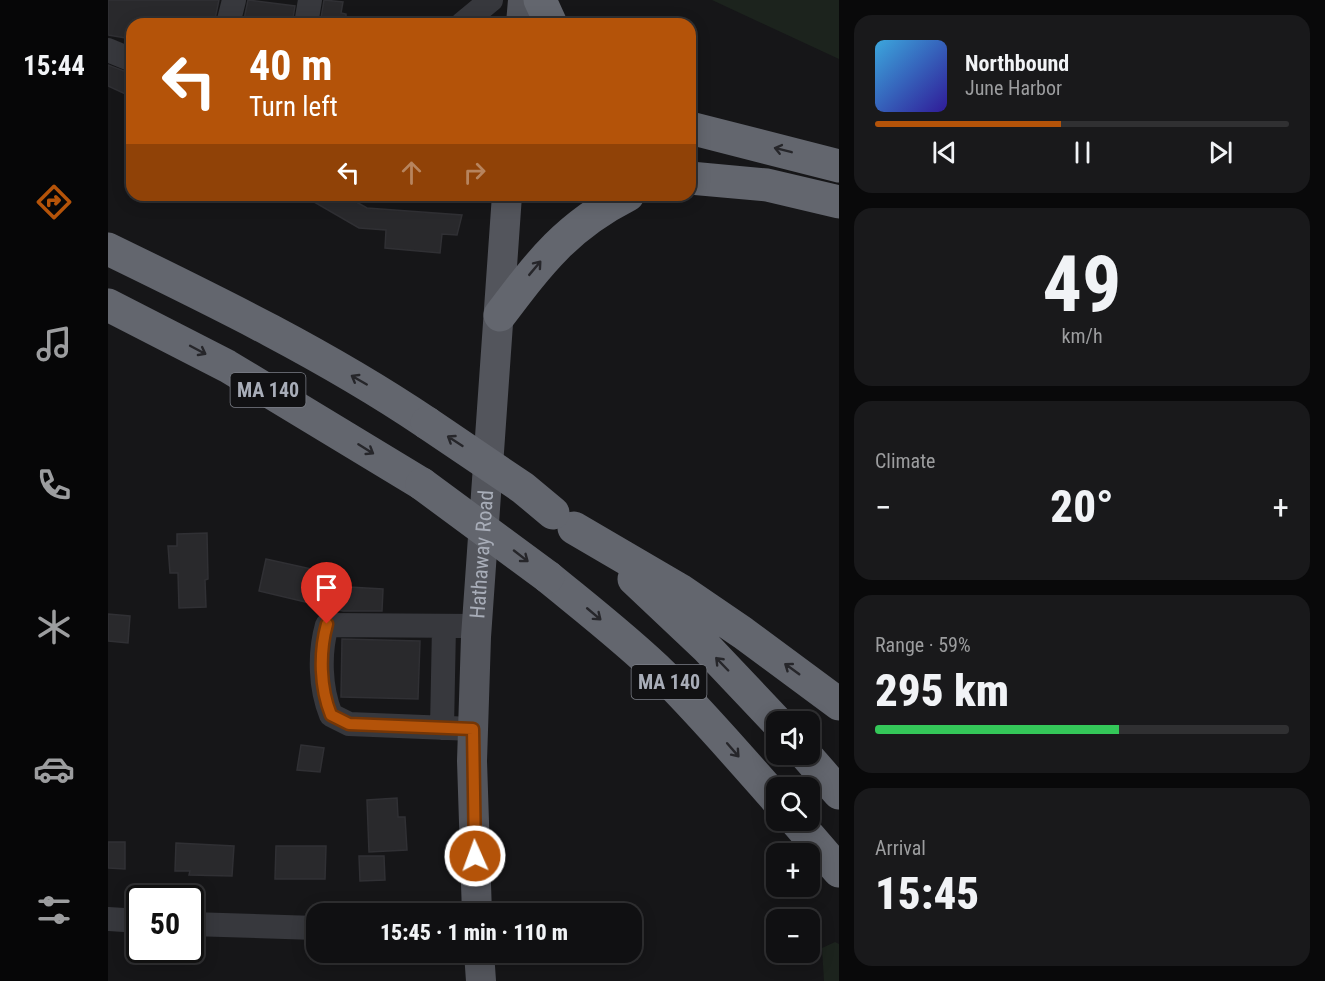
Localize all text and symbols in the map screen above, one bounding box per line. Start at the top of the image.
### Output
text: 40 m [249,41,332,90]
icon: left [150,42,228,120]
text: 15:44 [23,50,85,82]
text: Northbound [965,51,1069,76]
text: June Harbor [965,76,1062,100]
text: Turn left [249,91,338,123]
icon: previous [928,136,961,169]
icon: pause [1066,136,1099,169]
icon: next [1204,136,1237,169]
one-way arrow [773,144,792,156]
icon: left [332,156,365,189]
icon: ahead [395,156,428,189]
icon: right [458,156,491,189]
icon: directions [33,181,75,223]
text: 49 [1043,239,1121,330]
one-way arrow [528,261,542,276]
icon: music [33,323,75,365]
text: km/h [1061,324,1103,348]
one-way arrow [189,344,206,356]
road number: MA 140 [230,373,306,407]
one-way arrow [351,374,368,386]
one-way arrow [447,435,464,447]
one-way arrow [357,443,374,455]
text: Climate [875,449,935,473]
icon: phone [33,464,75,506]
text: 20° [1050,480,1114,533]
text: − [875,488,892,527]
text: + [1273,488,1289,527]
street label: Hathaway Road [465,489,498,619]
one-way arrow [512,549,528,562]
pin [301,562,352,624]
icon: arrive [310,571,343,604]
icon: climate [33,606,75,648]
one-way arrow [586,607,601,621]
text: Range · 59% [875,633,971,657]
one-way arrow [715,657,730,672]
one-way arrow [785,663,801,675]
text: 295 km [875,664,1009,717]
road number: MA 140 [632,665,706,699]
map controls [766,711,820,963]
button: sound [766,711,820,765]
one-way arrow [726,742,740,757]
icon: car [33,748,75,790]
button: search [766,777,820,831]
position arrow [443,824,507,888]
text: Arrival [875,836,926,860]
button: + [766,843,820,897]
text: 15:45 [875,867,979,920]
speed limit sign: 50 [126,885,204,963]
icon: filters [33,889,75,931]
button: − [766,909,820,963]
text: 15:45 · 1 min · 110 m [380,920,568,945]

